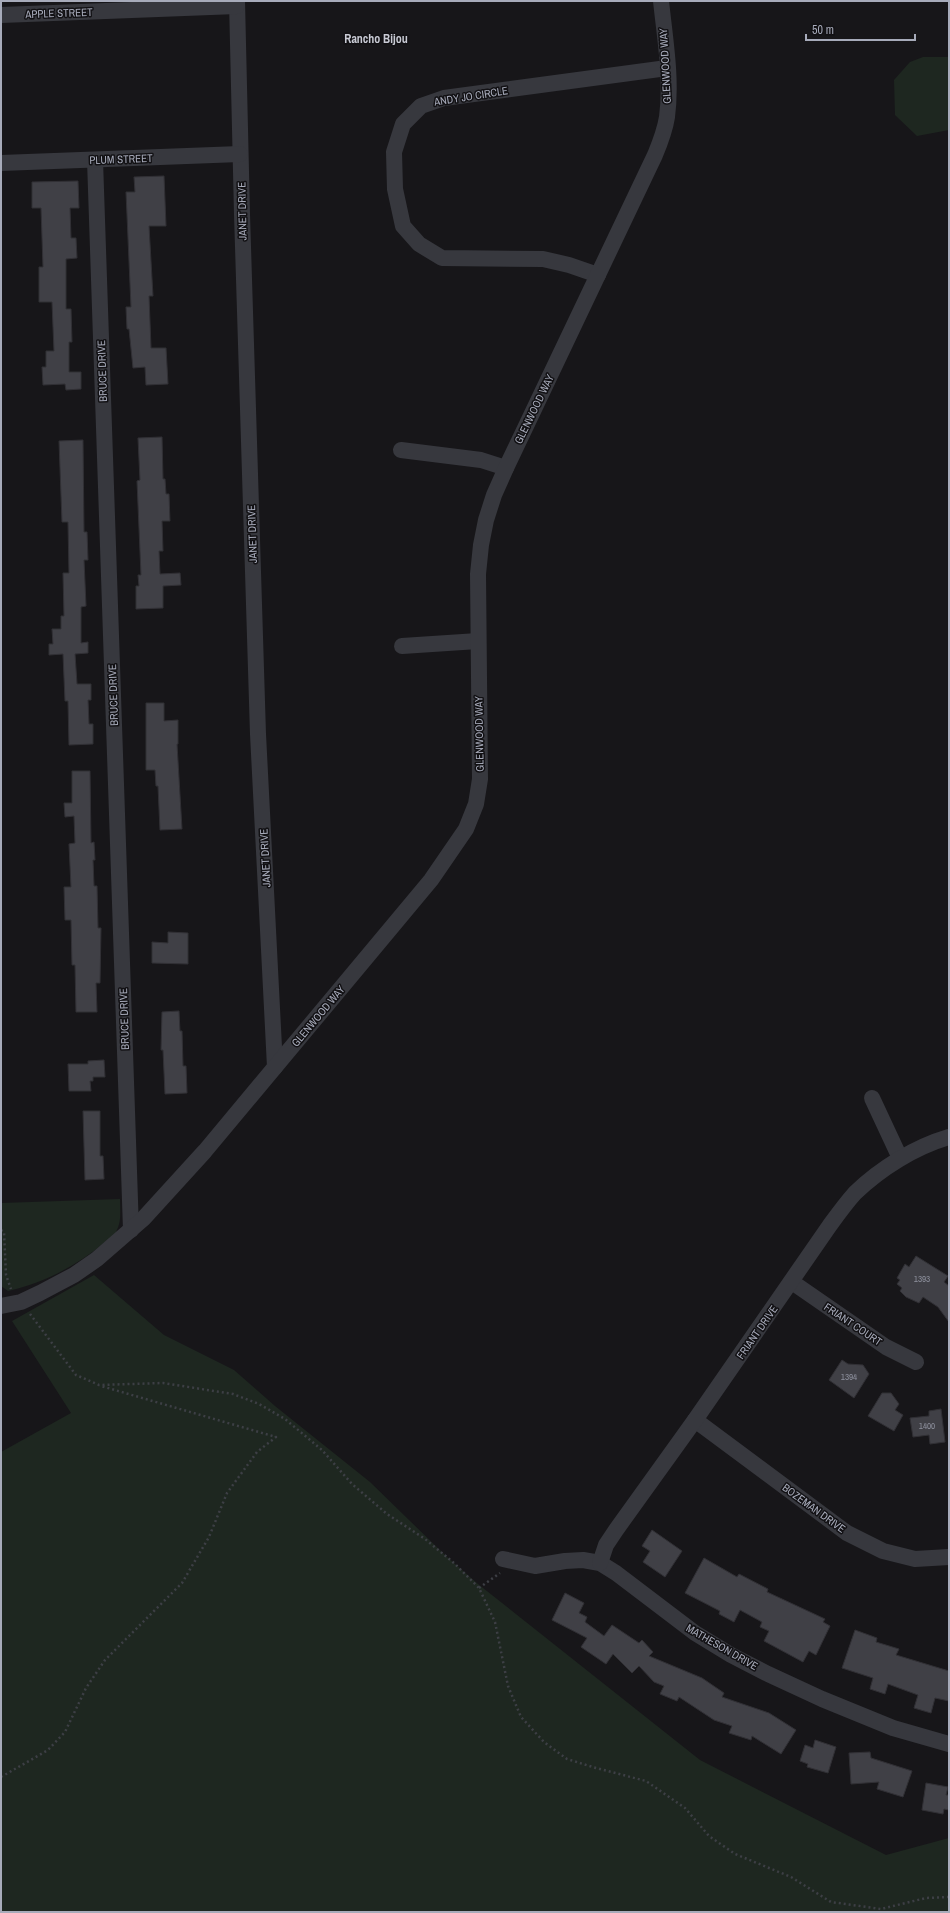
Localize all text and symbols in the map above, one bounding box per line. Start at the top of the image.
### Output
street label: APPLE STREET [24,5,93,21]
scale bar [806,16,915,42]
text: 50 m [812,22,834,38]
street label: GLENWOOD WAY [656,28,674,104]
district label: Rancho Bijou [344,31,408,47]
street label: ANDY JO CIRCLE [432,83,509,109]
street label: PLUM STREET [89,151,153,167]
street label: JANET DRIVE [234,182,250,240]
street label: BRUCE DRIVE [94,340,110,402]
street label: GLENWOOD WAY [511,372,557,446]
street label: JANET DRIVE [244,505,260,563]
street label: BRUCE DRIVE [105,664,121,726]
street label: GLENWOOD WAY [471,696,487,772]
street label: JANET DRIVE [256,828,274,888]
street label: GLENWOOD WAY [288,983,348,1049]
street label: BRUCE DRIVE [116,988,132,1050]
house number: 1393 [914,1273,930,1285]
street label: FRIANT COURT [821,1300,885,1349]
street label: FRIANT DRIVE [733,1302,781,1362]
house number: 1394 [841,1371,857,1383]
house number: 1400 [919,1420,935,1432]
street label: BOZEMAN DRIVE [780,1480,848,1536]
street label: MATHESON DRIVE [684,1621,760,1673]

